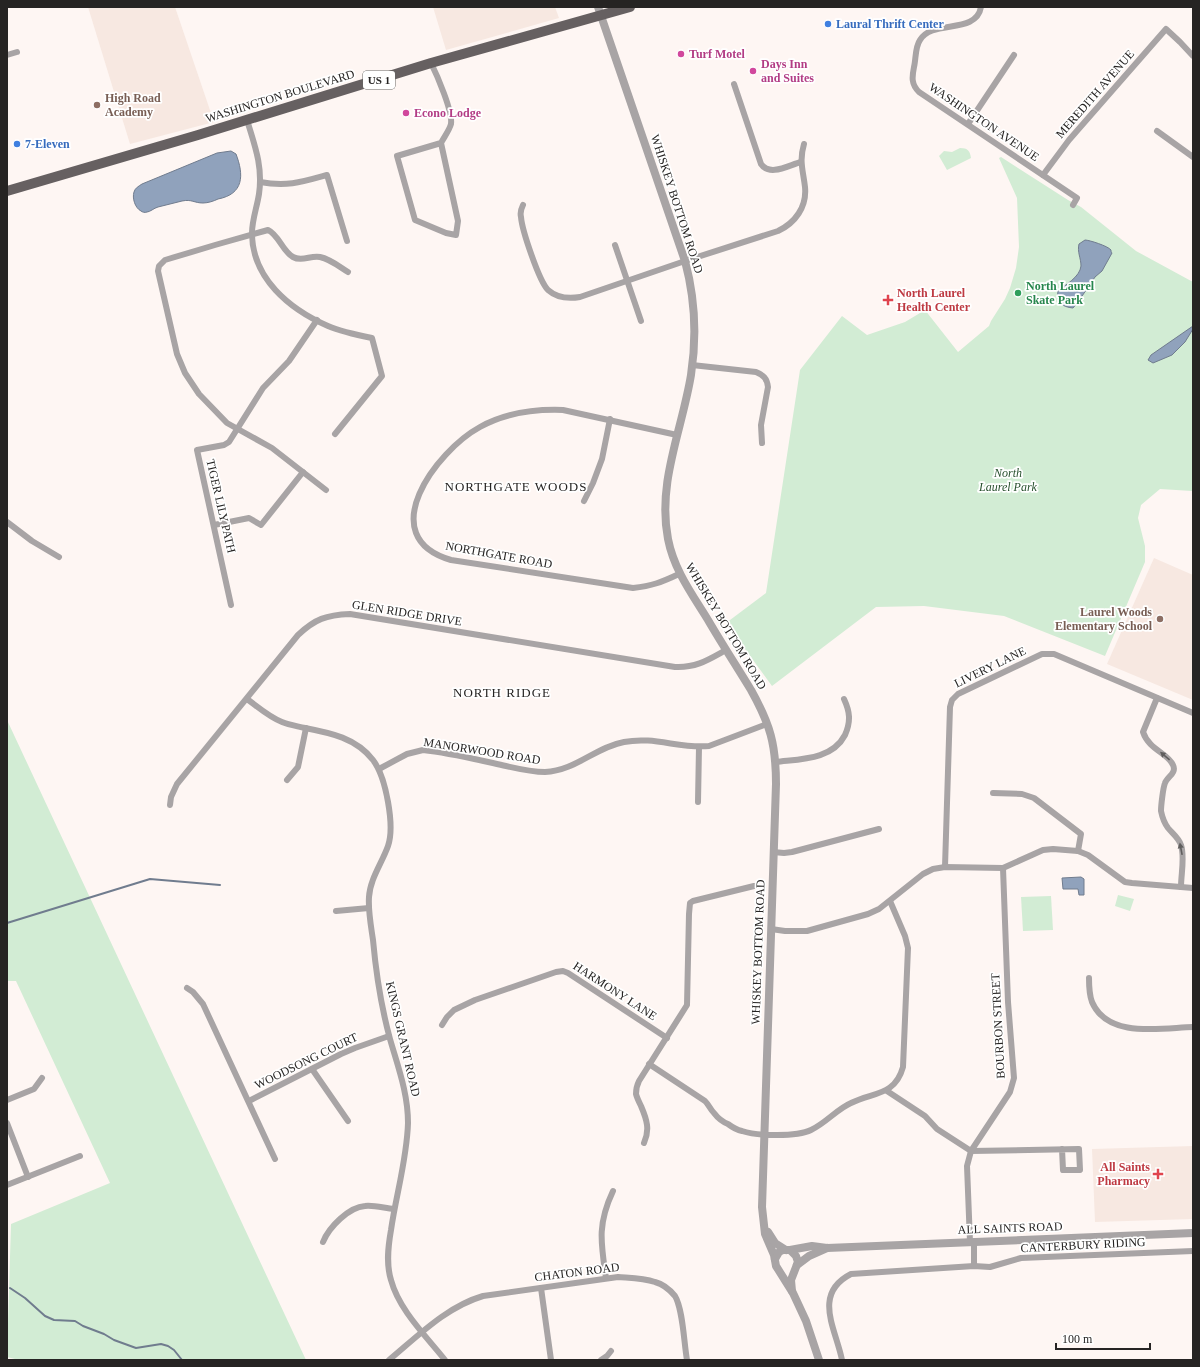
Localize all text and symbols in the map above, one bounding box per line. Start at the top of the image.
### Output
place label: Laural Thrift Center [836,17,944,31]
marker: Laural Thrift Center [823,19,833,29]
place label: Turf Motel [689,47,746,61]
street label: MEREDITH AVENUE [1053,47,1137,141]
marker: Turf Motel [676,49,686,59]
place label: Days Inn and Suites [761,57,814,85]
marker: Days Inn and Suites [748,66,758,76]
street label: WASHINGTON BOULEVARD [204,67,357,125]
road number: US 1 [363,71,395,89]
street label: WASHINGTON AVENUE [926,80,1042,164]
place label: High Road Academy [105,91,161,119]
marker: High Road Academy [92,100,102,110]
place label: Econo Lodge [414,106,482,120]
marker: Econo Lodge [401,108,411,118]
street label: WHISKEY BOTTOM ROAD [648,133,706,276]
place label: 7-Eleven [25,137,70,151]
marker: 7-Eleven [12,139,22,149]
place label: North Laurel Skate Park [1026,279,1095,307]
place label: North Laurel Health Center [897,286,971,314]
marker: North Laurel Skate Park [1013,288,1023,298]
marker: North Laurel Health Center [882,294,894,306]
street label: TIGER LILY PATH [203,458,239,555]
park label: North Laurel Park [978,466,1038,494]
district label: NORTHGATE WOODS [445,479,587,494]
street label: NORTHGATE ROAD [444,539,554,571]
street label: WHISKEY BOTTOM ROAD [683,560,770,692]
street label: GLEN RIDGE DRIVE [351,597,463,629]
place label: Laurel Woods Elementary School [1055,605,1153,633]
marker: Laurel Woods Elementary School [1155,614,1165,624]
street label: LIVERY LANE [952,644,1028,690]
district label: NORTH RIDGE [453,685,551,700]
street label: MANORWOOD ROAD [422,735,542,767]
one-way arrow [1159,752,1170,761]
one-way arrow [1177,842,1183,855]
street label: WHISKEY BOTTOM ROAD [748,879,768,1025]
street label: HARMONY LANE [571,959,659,1023]
street label: BOURBON STREET [988,972,1008,1079]
street label: KINGS GRANT ROAD [383,980,423,1098]
street label: WOODSONG COURT [252,1030,360,1092]
place label: All Saints Pharmacy [1097,1160,1150,1188]
marker: All Saints Pharmacy [1153,1169,1163,1179]
street label: ALL SAINTS ROAD [957,1219,1063,1237]
street label: CANTERBURY RIDING [1020,1235,1146,1255]
street label: CHATON ROAD [534,1260,621,1284]
scale bar [1056,1325,1150,1351]
text: 100 m [1062,1332,1093,1346]

